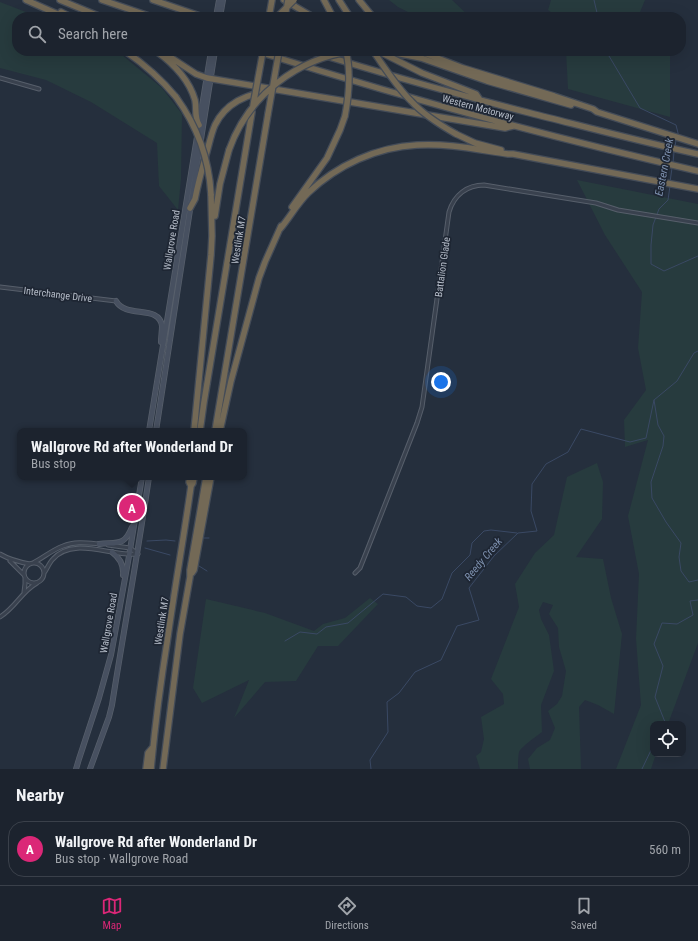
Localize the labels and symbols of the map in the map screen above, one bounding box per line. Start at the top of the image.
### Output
street label: Western Motorway [441,93,515,122]
water label: Eastern Creek [653,137,676,197]
street label: Wallgrove Road [161,209,182,271]
street label: Westlink M7 [229,215,248,265]
street label: Battalion Glade [433,236,452,298]
street label: Interchange Drive [23,285,93,304]
your location [431,372,451,392]
pin: A [119,493,145,523]
water label: Reedy Creek [462,535,505,583]
street label: Wallgrove Road [98,592,119,654]
street label: Westlink M7 [152,596,171,646]

